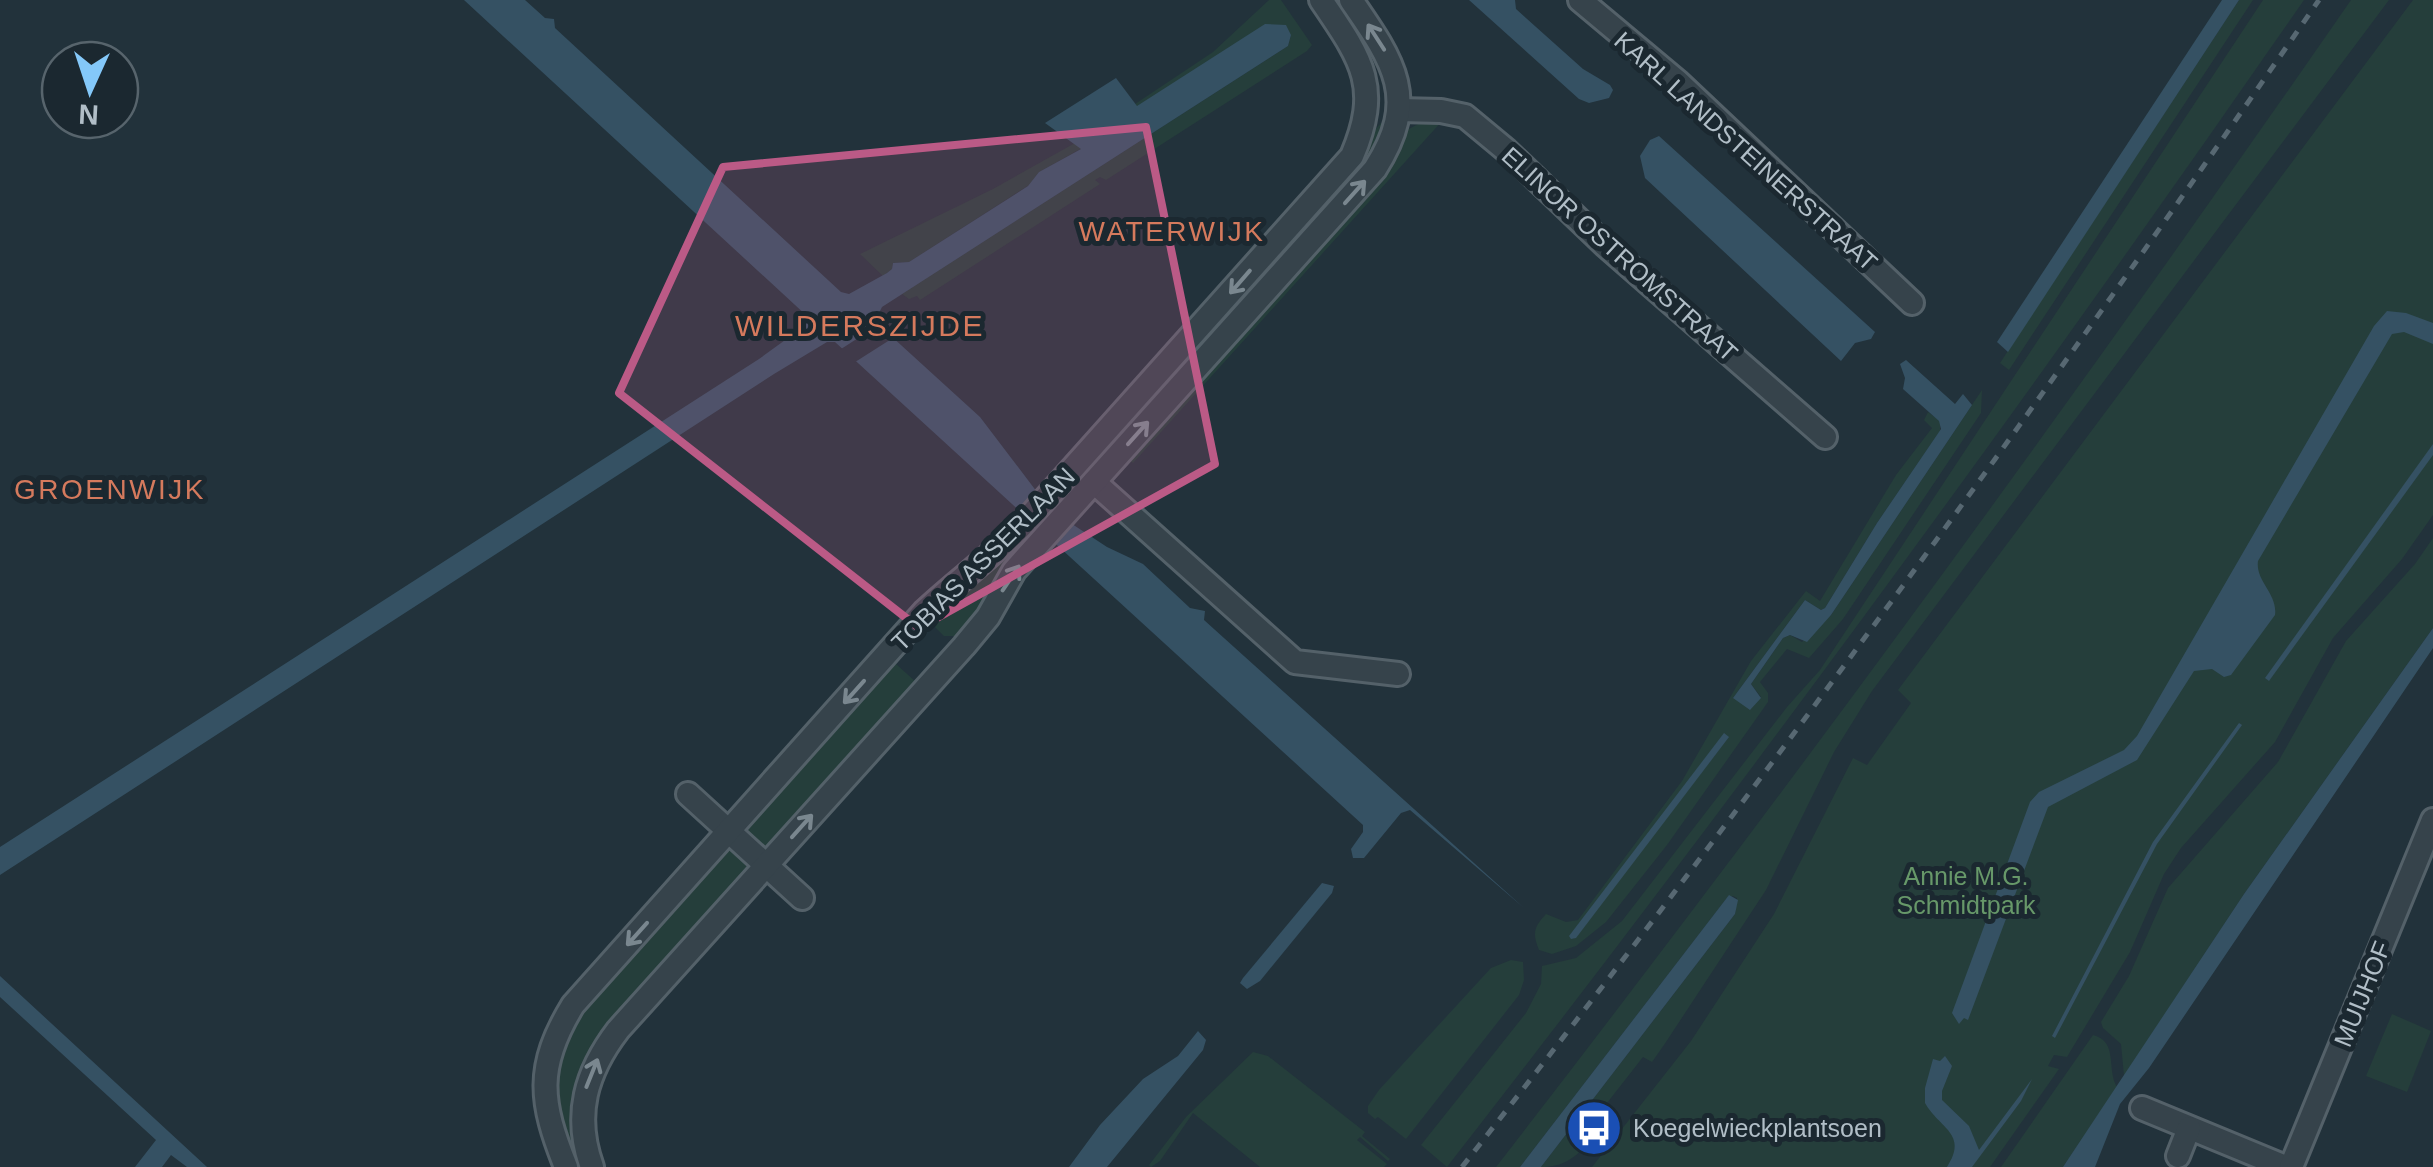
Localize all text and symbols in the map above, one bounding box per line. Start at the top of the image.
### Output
one-way arrow [1365,23,1386,51]
street label: KARL LANDSTEINERSTRAAT [1609,26,1883,276]
north arrow [40,40,140,140]
text: N [78,98,100,130]
street label: ELINOR OSTROMSTRAAT [1497,141,1743,367]
one-way arrow [1343,180,1366,205]
district label: WATERWIJK [1079,216,1265,247]
one-way arrow [1229,269,1252,294]
district label: WILDERSZIJDE [735,309,985,342]
one-way arrow [1126,421,1149,446]
street label: TOBIAS ASSERLAAN [886,462,1080,656]
district label: GROENWIJK [14,474,206,505]
one-way arrow [1000,565,1021,593]
one-way arrow [843,679,866,704]
one-way arrow [790,814,813,839]
park label: Annie M.G. Schmidtpark [1897,862,2036,919]
one-way arrow [625,921,648,946]
street label: MUIJHOF [2328,937,2396,1051]
one-way arrow [585,1058,603,1089]
bus stop icon: Koegelwieckplantsoen [1564,1098,1624,1158]
place label: Koegelwieckplantsoen [1633,1114,1882,1142]

